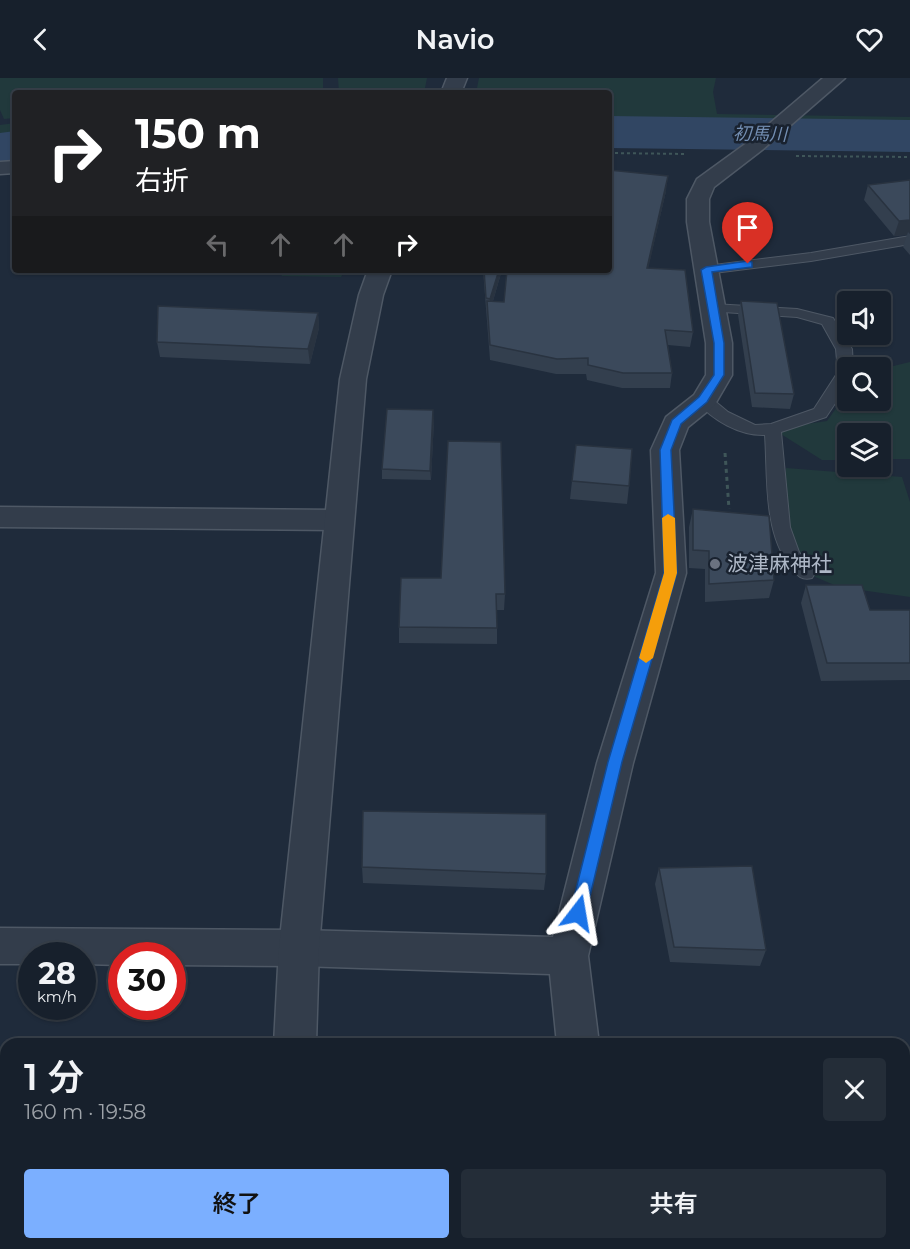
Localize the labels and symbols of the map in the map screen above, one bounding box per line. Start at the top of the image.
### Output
water label: 初馬川 [733,123,789,146]
pin [722,202,773,264]
place label: 波津麻神社 [727,551,832,576]
marker: 波津麻神社 [708,557,722,571]
position arrow [546,881,610,945]
speed limit sign: 30 [108,942,186,1020]

